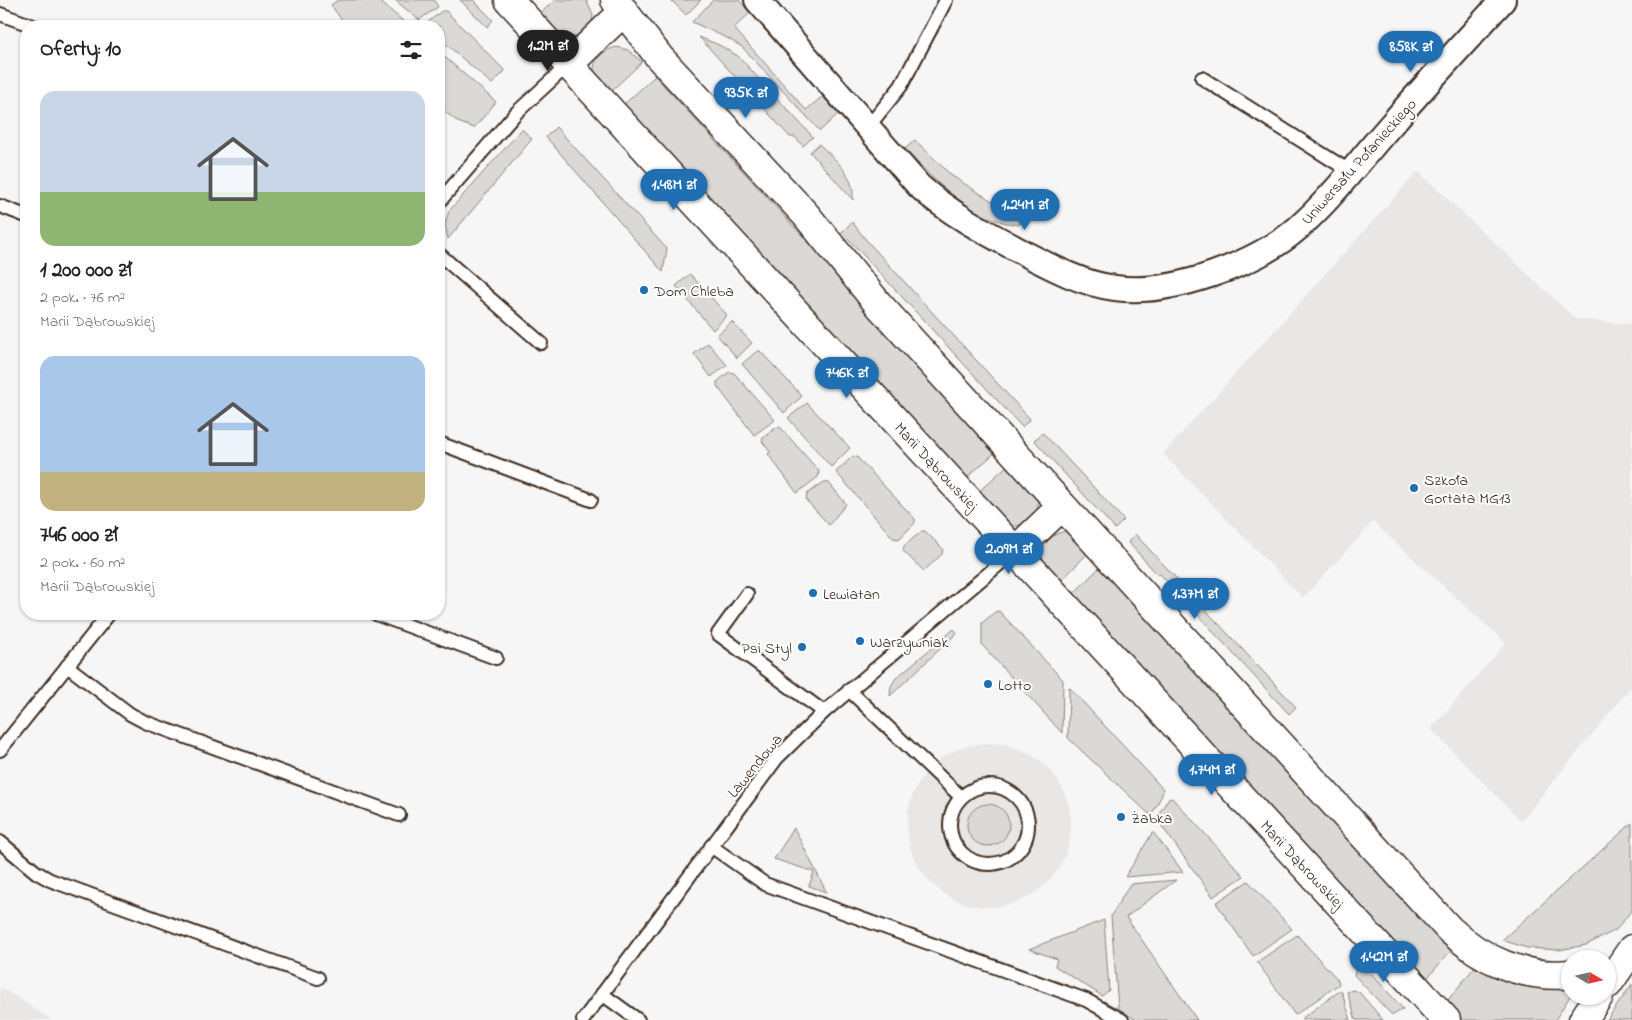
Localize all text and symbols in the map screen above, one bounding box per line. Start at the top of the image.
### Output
pin: 1.2M zł [502,30,594,72]
pin: 858K zł [1365,30,1457,73]
text: 1.2M zł [528,34,568,58]
text: Oferty: 10 [40,35,121,65]
text: 858K zł [1389,35,1433,59]
icon: filters [397,36,425,64]
pin: 935K zł [700,76,792,119]
text: 935K zł [725,81,767,105]
street label: Uniwersału Połanieckiego [1296,94,1423,231]
icon: home [188,124,278,214]
pin: 1.48M zł [622,168,726,211]
text: 1.48M zł [652,173,697,197]
pin: 1.24M zł [973,188,1077,231]
text: 1.24M zł [1002,193,1048,217]
text: 1 200 000 zł [40,256,132,286]
place label: Dom Chleba [653,280,734,304]
marker: Dom Chleba [638,284,650,296]
text: 2 pok. · 76 m² [40,286,125,310]
text: Marii Dąbrowskiej [40,310,154,334]
pin: 746K zł [801,356,893,399]
text: 746K zł [826,361,868,385]
icon: home [188,389,278,479]
street label: Marii Dąbrowskiej [888,417,984,518]
place label: Szkoła Gortata MG13 [1424,469,1511,511]
marker: Szkoła Gortata MG13 [1408,482,1420,494]
text: 746 000 zł [40,521,118,551]
pin: 2.09M zł [957,532,1061,575]
text: 2.09M zł [986,537,1033,561]
text: 2 pok. · 60 m² [40,551,125,575]
text: Marii Dąbrowskiej [40,575,154,599]
pin: 1.37M zł [1143,578,1247,620]
text: 1.37M zł [1172,582,1218,606]
place label: Lewiatan [823,583,880,607]
marker: Lewiatan [807,587,819,599]
place label: Warzywniak [870,631,950,655]
marker: Warzywniak [854,635,866,647]
place label: Psi Styl [741,637,792,661]
marker: Psi Styl [796,641,808,653]
place label: Lotto [998,674,1031,698]
marker: Lotto [982,678,994,690]
street label: Lawendowa [722,729,789,804]
pin: 1.74M zł [1160,754,1264,796]
text: 1.74M zł [1189,758,1235,782]
place label: Żabka [1131,807,1172,831]
marker: Żabka [1115,811,1127,823]
street label: Marii Dąbrowskiej [1254,815,1350,916]
pin: 1.42M zł [1332,940,1436,983]
text: 1.42M zł [1361,945,1407,969]
north arrow [1561,950,1616,1005]
map controls [1561,950,1616,1005]

